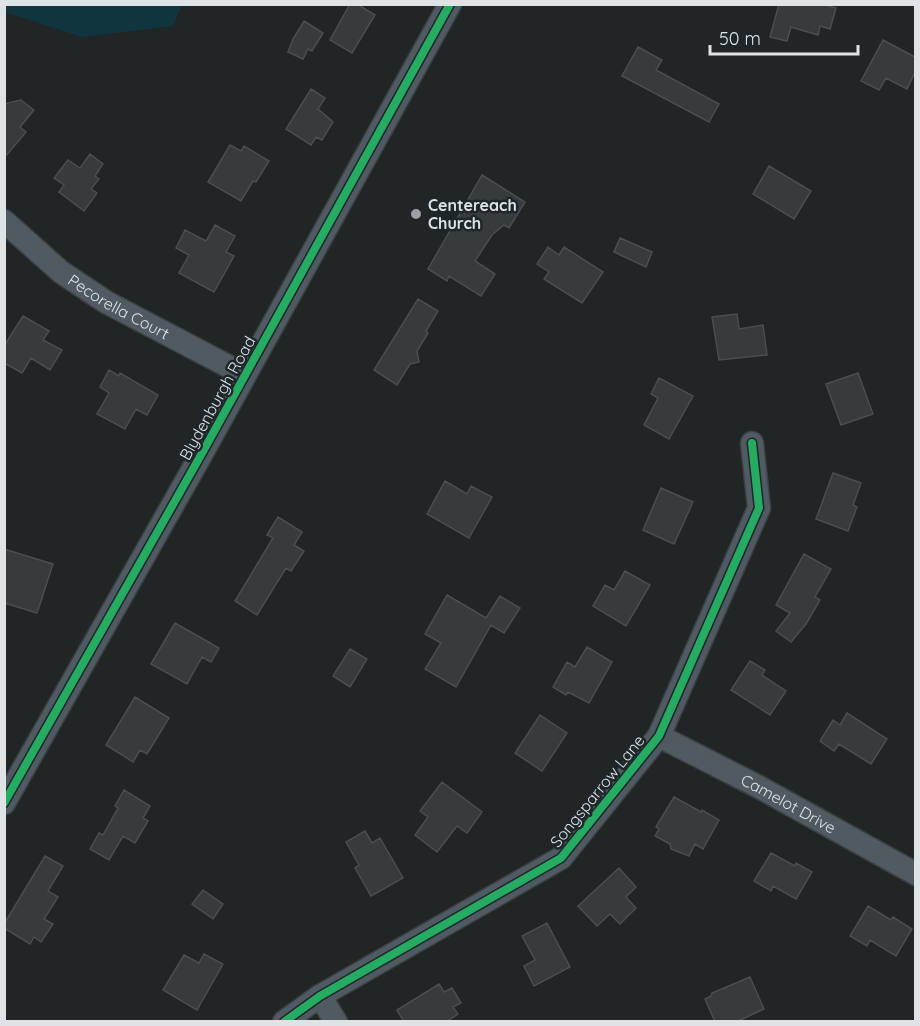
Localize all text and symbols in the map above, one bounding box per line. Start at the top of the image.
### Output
scale bar [710,18,858,56]
text: 50 m [719,27,761,50]
place label: Centereach Church [428,195,517,233]
marker: Centereach Church [409,207,423,221]
street label: Pecorella Court [64,270,173,343]
street label: Blydenburgh Road [175,333,259,463]
street label: Songsparrow Lane [545,731,649,851]
street label: Camelot Drive [738,769,839,838]

